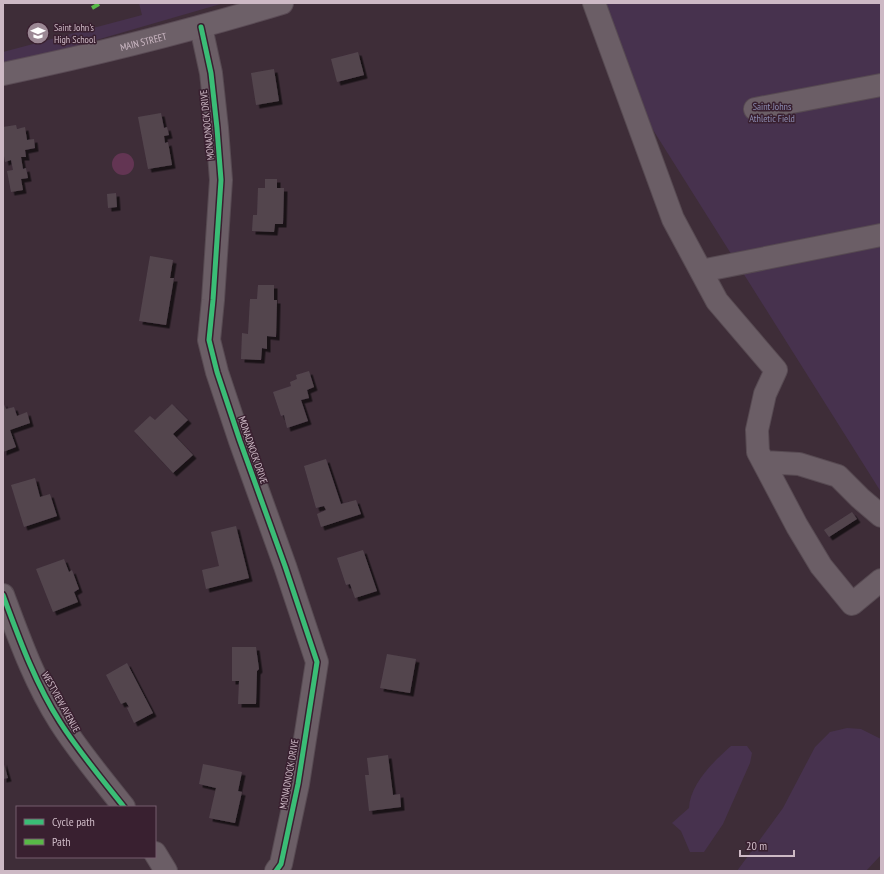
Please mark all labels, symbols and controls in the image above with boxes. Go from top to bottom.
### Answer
school or university icon: Saint John's High School [25,20,51,46]
place label: Saint John's High School [54,21,96,46]
street label: MAIN STREET [119,29,168,54]
street label: MONADNOCK DRIVE [197,89,217,161]
park label: Saint Johns Athletic Field [749,100,795,125]
street label: MONADNOCK DRIVE [235,414,271,486]
street label: WESTVIEW AVENUE [39,669,83,735]
street label: MONADNOCK DRIVE [276,738,302,810]
legend [16,806,156,858]
text: Cycle path [52,814,95,829]
scale bar [740,832,794,858]
text: Path [52,834,70,849]
text: 20 m [746,838,767,853]

